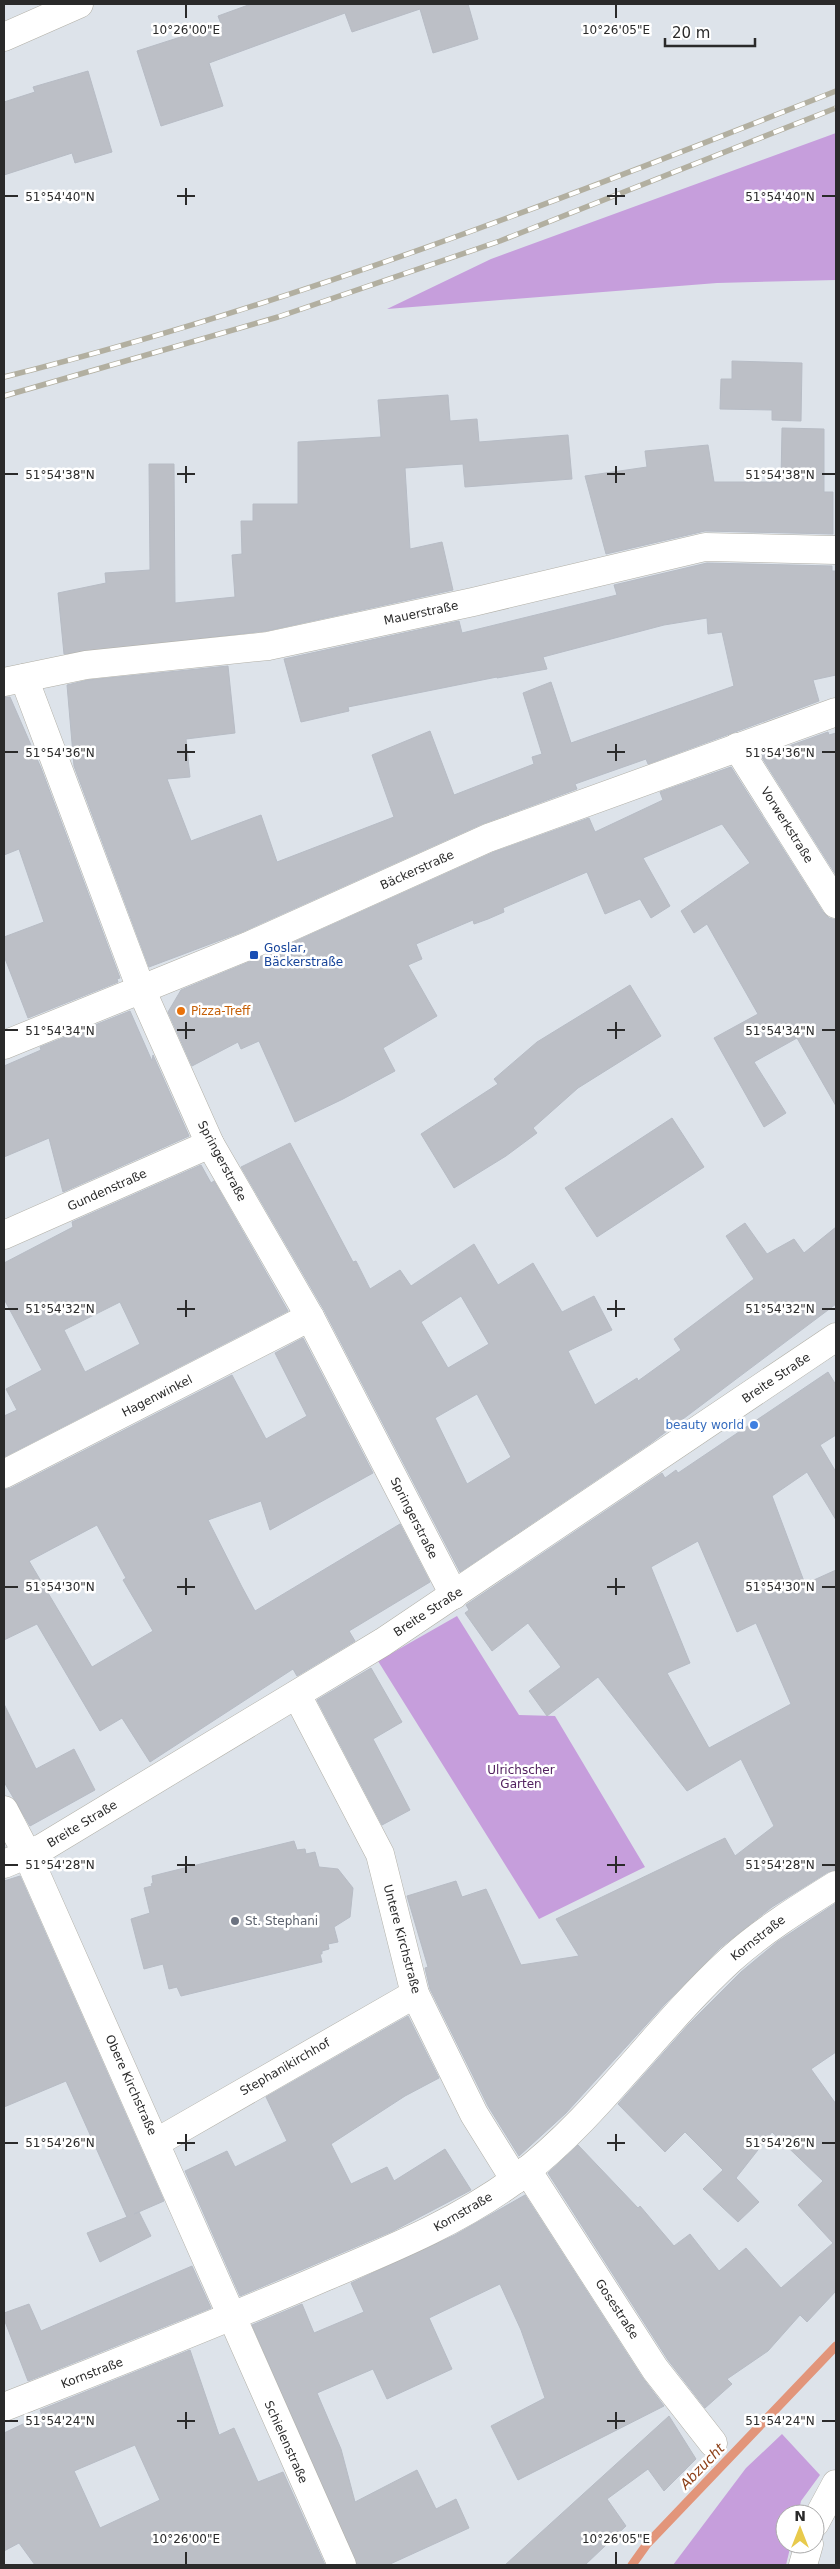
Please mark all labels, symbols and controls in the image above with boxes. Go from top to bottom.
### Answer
scale bar [665,15,755,47]
text: 10°26'00"E [152,23,220,37]
text: 10°26'05"E [582,23,650,37]
text: 20 m [672,24,710,42]
text: 51°54'40"N [25,190,95,204]
text: 51°54'40"N [745,190,815,204]
text: 51°54'38"N [25,468,95,482]
text: 51°54'38"N [745,468,815,482]
street label: Mauerstraße [382,598,460,628]
text: 51°54'36"N [25,746,95,760]
text: 51°54'36"N [745,746,815,760]
street label: Vorwerkstraße [758,784,816,866]
street label: Bäckerstraße [378,847,456,893]
place label: Goslar, Bäckerstraße [264,941,343,969]
marker: Goslar, Bäckerstraße [248,949,260,961]
place label: Pizza-Treff [191,1004,251,1018]
marker: Pizza-Treff [175,1005,187,1017]
text: 51°54'34"N [25,1024,95,1038]
text: 51°54'34"N [745,1024,815,1038]
street label: Springerstraße [195,1118,249,1204]
street label: Gundenstraße [65,1166,149,1214]
text: 51°54'32"N [25,1302,95,1316]
text: 51°54'32"N [745,1302,815,1316]
street label: Breite Straße [739,1350,813,1406]
street label: Hagenwinkel [120,1372,194,1420]
place label: beauty world [665,1418,744,1432]
marker: beauty world [748,1419,760,1431]
street label: Springerstraße [388,1475,440,1561]
text: 51°54'30"N [25,1580,95,1594]
text: 51°54'30"N [745,1580,815,1594]
street label: Breite Straße [391,1585,465,1639]
park label: Ulrichscher Garten [487,1763,555,1791]
street label: Breite Straße [45,1798,119,1850]
text: 51°54'28"N [25,1858,95,1872]
text: 51°54'28"N [745,1858,815,1872]
street label: Untere Kirchstraße [381,1883,423,1995]
street label: Kornstraße [728,1912,788,1964]
place label: St. Stephani [245,1914,318,1928]
marker: St. Stephani [229,1915,241,1927]
street label: Obere Kirchstraße [103,2033,159,2137]
street label: Stephanikirchhof [238,2035,333,2098]
text: 51°54'26"N [25,2136,95,2150]
text: 51°54'26"N [745,2136,815,2150]
street label: Kornstraße [431,2190,495,2234]
street label: Gosestraße [592,2276,642,2342]
street label: Kornstraße [59,2355,125,2391]
street label: Schielenstraße [261,2398,311,2486]
text: 51°54'24"N [25,2414,95,2428]
text: 51°54'24"N [745,2414,815,2428]
water label: Abzucht [676,2440,728,2493]
north arrow [775,2504,825,2554]
text: N [794,2508,806,2524]
text: 10°26'00"E [152,2532,220,2546]
text: 10°26'05"E [582,2532,650,2546]

